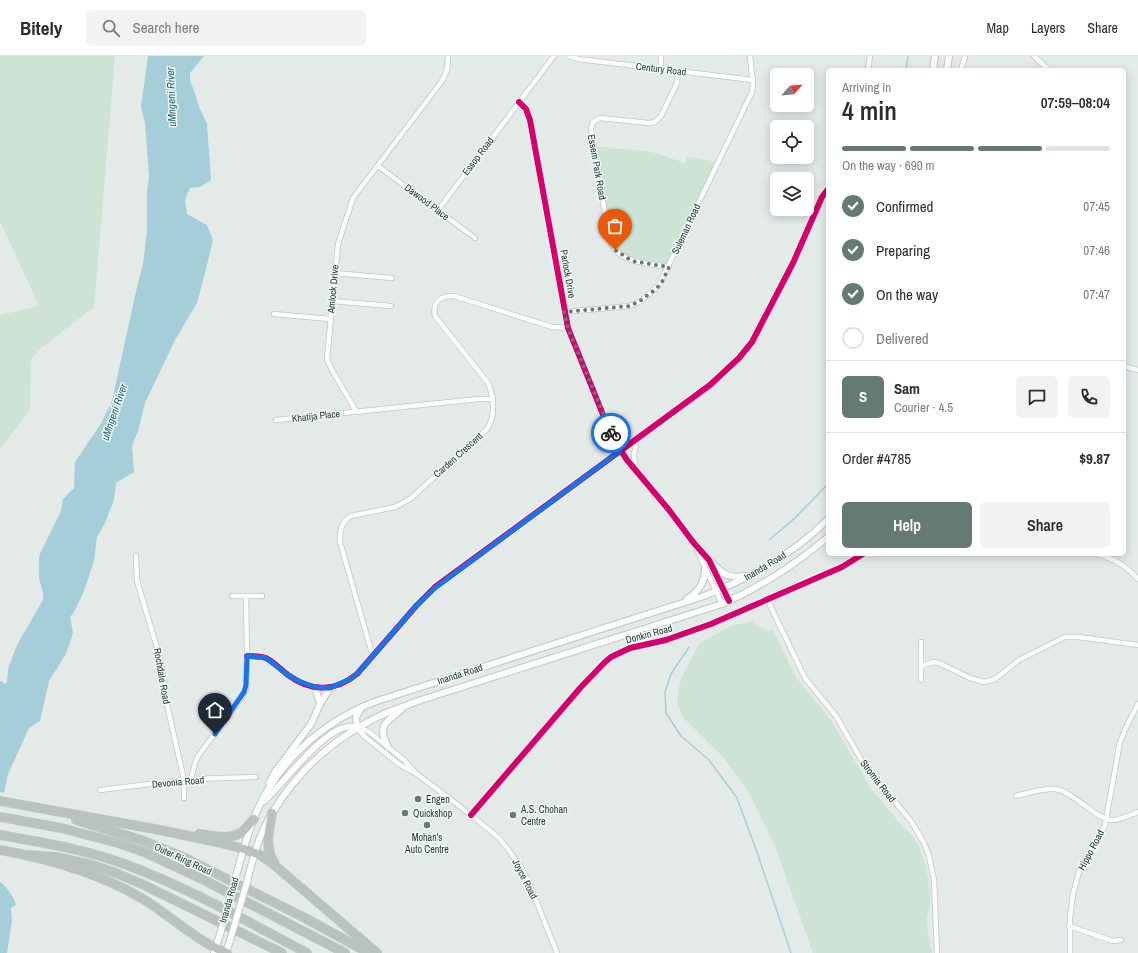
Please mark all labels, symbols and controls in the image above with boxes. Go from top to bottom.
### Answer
search box [86,10,366,46]
text: Bitely [20,15,62,41]
icon: search [100,17,122,39]
text: Search here [132,17,199,38]
text: Map [987,19,1009,37]
text: Layers [1031,19,1065,37]
text: Share [1087,19,1118,37]
street label: Century Road [635,59,687,79]
water label: uMngeni River [163,66,179,127]
north arrow [770,68,814,112]
map controls [770,68,814,216]
text: Arriving in [842,79,891,96]
text: 07:59–08:04 [1041,92,1110,113]
text: 4 min [842,93,897,128]
button: locate [770,120,814,164]
street label: Essem Park Road [585,133,609,201]
street label: Essop Road [459,134,497,178]
text: On the way · 690 m [842,157,934,174]
button: layers [770,172,814,216]
street label: Dawood Place [402,181,452,223]
icon: check [842,195,864,217]
text: Confirmed [876,196,933,217]
text: 07:45 [1083,198,1110,215]
street label: Suleman Road [669,202,703,256]
pin [598,209,632,250]
icon: bag [604,215,626,237]
icon: check [842,239,864,261]
text: Preparing [876,240,930,261]
text: 07:46 [1083,242,1110,259]
street label: Parlock Drive [557,249,579,300]
street label: Amlock Drive [324,264,342,315]
icon: check [842,283,864,305]
text: On the way [876,284,938,305]
text: 07:47 [1083,286,1110,303]
text: Delivered [876,328,929,349]
button: chat [1016,376,1058,418]
button: phone [1068,376,1110,418]
text: Sam [894,378,920,399]
water label: uMngeni River [98,381,131,442]
text: S [859,386,867,407]
text: Courier · 4.5 [894,399,953,416]
street label: Khatija Place [291,407,341,425]
courier [591,413,631,453]
icon: bike [600,422,622,444]
street label: Carden Crescent [431,429,486,481]
text: Order #4785 [842,448,911,469]
text: $9.87 [1079,448,1110,469]
button: Help [842,502,972,548]
button: Share [980,502,1110,548]
street label: Inanda Road [742,548,788,584]
street label: Donkin Road [624,622,674,646]
street label: Rochdale Road [151,647,173,705]
street label: Inanda Road [436,661,484,687]
pin [198,693,232,734]
icon: home [204,699,226,721]
street label: Stromia Road [857,757,899,805]
street label: Devonia Road [151,773,205,791]
place label: Engen [426,793,450,806]
marker: Engen [413,794,423,804]
place label: A.S. Chohan Centre [520,803,568,828]
place label: Quickshop [413,807,453,820]
marker: Quickshop [400,808,410,818]
marker: A.S. Chohan Centre [508,810,518,820]
marker: Mohan's Auto Centre [422,820,432,830]
street label: Hippo Road [1075,828,1107,872]
place label: Mohan's Auto Centre [404,831,449,856]
street label: Outer Ring Road [152,840,214,878]
street label: Joyce Road [509,857,541,901]
street label: Inanda Road [216,876,242,924]

